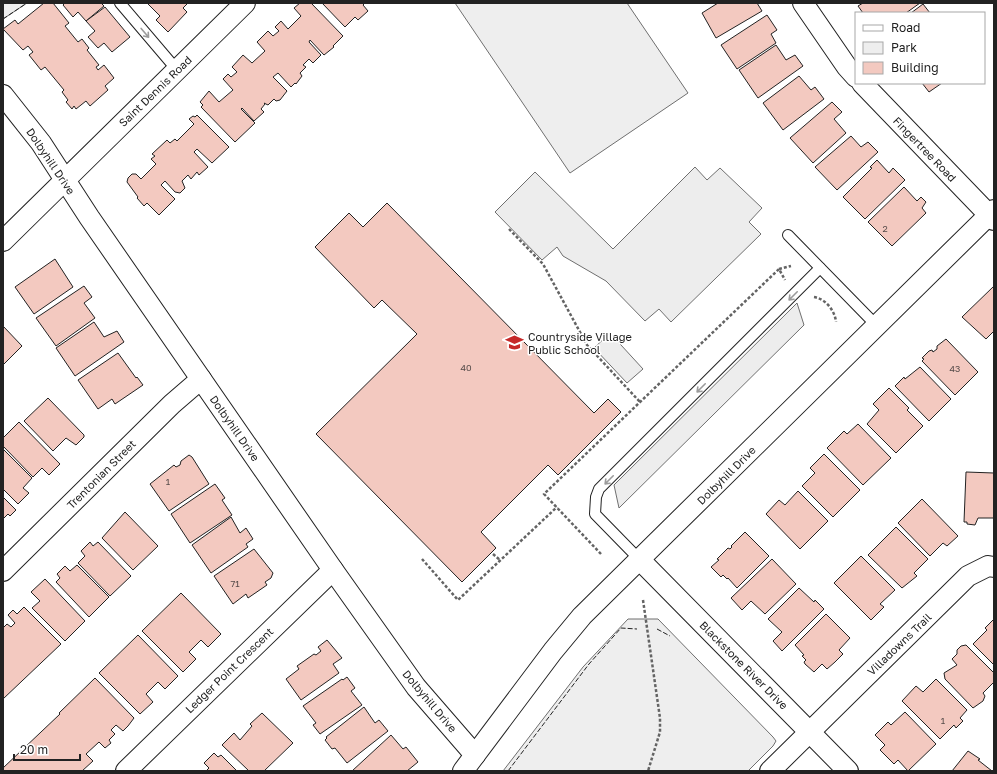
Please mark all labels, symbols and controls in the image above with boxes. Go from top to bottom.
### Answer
legend [855,12,985,84]
text: Road [891,20,920,35]
one-way arrow [141,27,150,38]
text: Park [891,40,917,55]
street label: Saint Dennis Road [116,53,194,129]
text: Building [891,60,939,75]
street label: Fingertree Road [891,114,959,184]
street label: Dolbyhill Drive [24,125,78,197]
house number: 2 [882,223,888,234]
one-way arrow [788,291,798,301]
place label: Countryside Village Public School [528,330,632,356]
school or university icon: Countryside Village Public School [505,332,525,352]
house number: 40 [460,362,472,373]
house number: 43 [950,363,960,374]
one-way arrow [696,383,706,393]
street label: Dolbyhill Drive [208,393,262,463]
street label: Trentonian Street [64,437,138,511]
street label: Dolbyhill Drive [694,443,758,507]
one-way arrow [604,475,614,485]
house number: 1 [166,476,171,487]
house number: 71 [230,578,240,589]
street label: Villadowns Trail [864,610,934,678]
street label: Blackstone River Drive [697,618,791,712]
street label: Ledger Point Crescent [182,625,276,715]
street label: Dolbyhill Drive [400,667,460,735]
house number: 1 [941,715,946,726]
scale bar [14,736,80,762]
text: 20 m [20,742,48,757]

